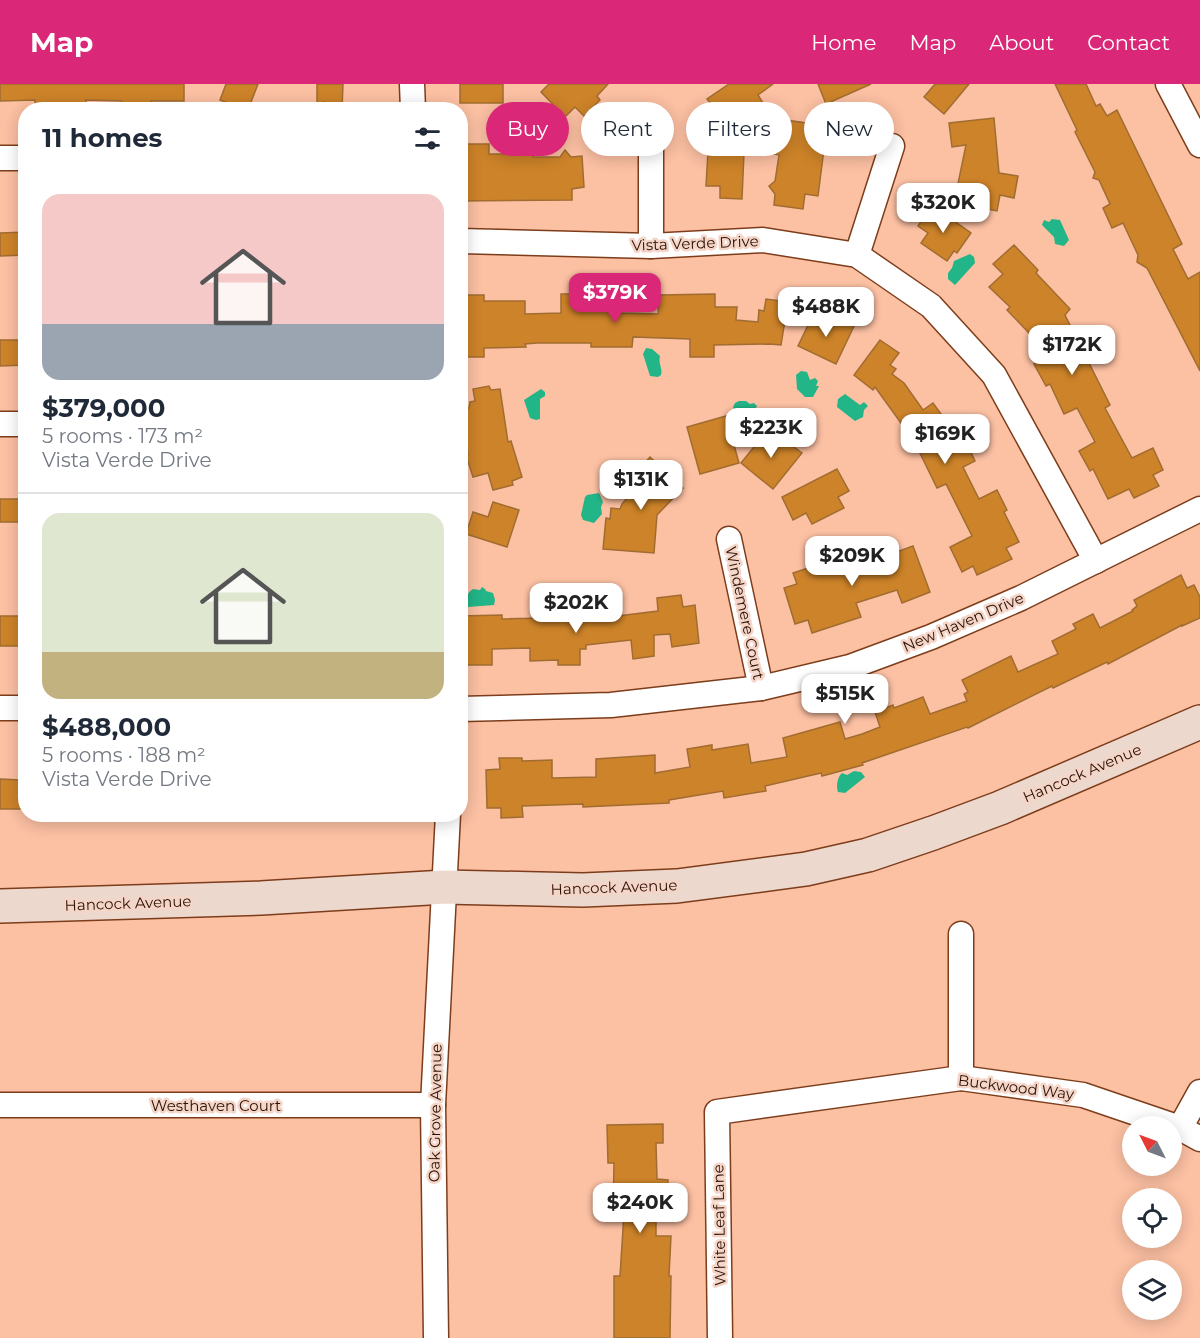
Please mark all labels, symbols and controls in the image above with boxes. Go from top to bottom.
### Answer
text: Map [30,25,93,59]
text: Home [811,30,876,55]
text: Map [909,30,956,55]
text: About [989,30,1054,55]
text: Contact [1087,30,1170,55]
chip: Buy [486,102,569,156]
chip: Rent [581,102,674,156]
chip: Filters [686,102,792,156]
chip: New [804,102,894,156]
text: 11 homes [42,122,162,154]
icon: filters [411,122,444,155]
pin: $320K [901,183,985,234]
text: $320K [911,190,975,214]
street label: Vista Verde Drive [631,231,759,255]
icon: home [189,233,297,341]
pin: $379K [573,273,657,324]
text: $379K [583,280,647,304]
pin: $488K [784,287,868,338]
text: $488K [792,294,860,318]
pin: $172K [1030,325,1114,376]
text: $172K [1042,332,1102,356]
text: $379,000 [42,392,165,424]
pin: $223K [729,408,813,459]
pin: $169K [903,414,987,465]
text: $223K [740,415,803,439]
text: $169K [915,421,975,445]
text: 5 rooms · 173 m² [42,424,203,448]
text: Vista Verde Drive [42,448,211,472]
pin: $131K [599,460,683,511]
text: $131K [614,467,668,491]
pin: $209K [810,536,894,587]
text: $209K [819,543,885,567]
street label: Windemere Court [722,545,768,681]
icon: home [189,552,297,660]
pin: $202K [534,583,618,634]
street label: New Haven Drive [900,588,1026,656]
text: $202K [544,590,608,614]
pin: $515K [803,674,887,725]
text: $515K [815,681,875,705]
text: $488,000 [42,711,171,743]
street label: Hancock Avenue [1020,739,1144,807]
text: 5 rooms · 188 m² [42,743,206,767]
text: Vista Verde Drive [42,767,211,791]
street label: Hancock Avenue [550,875,678,899]
street label: Hancock Avenue [64,891,192,915]
street label: Oak Grove Avenue [424,1044,446,1182]
street label: Buckwood Way [957,1070,1076,1104]
street label: Westhaven Court [151,1096,281,1115]
north arrow [1122,1116,1182,1176]
map controls [1122,1116,1182,1320]
street label: White Leaf Lane [708,1164,730,1286]
pin: $240K [598,1183,682,1234]
button: locate [1122,1188,1182,1248]
text: $240K [607,1190,673,1214]
button: layers [1122,1260,1182,1320]

